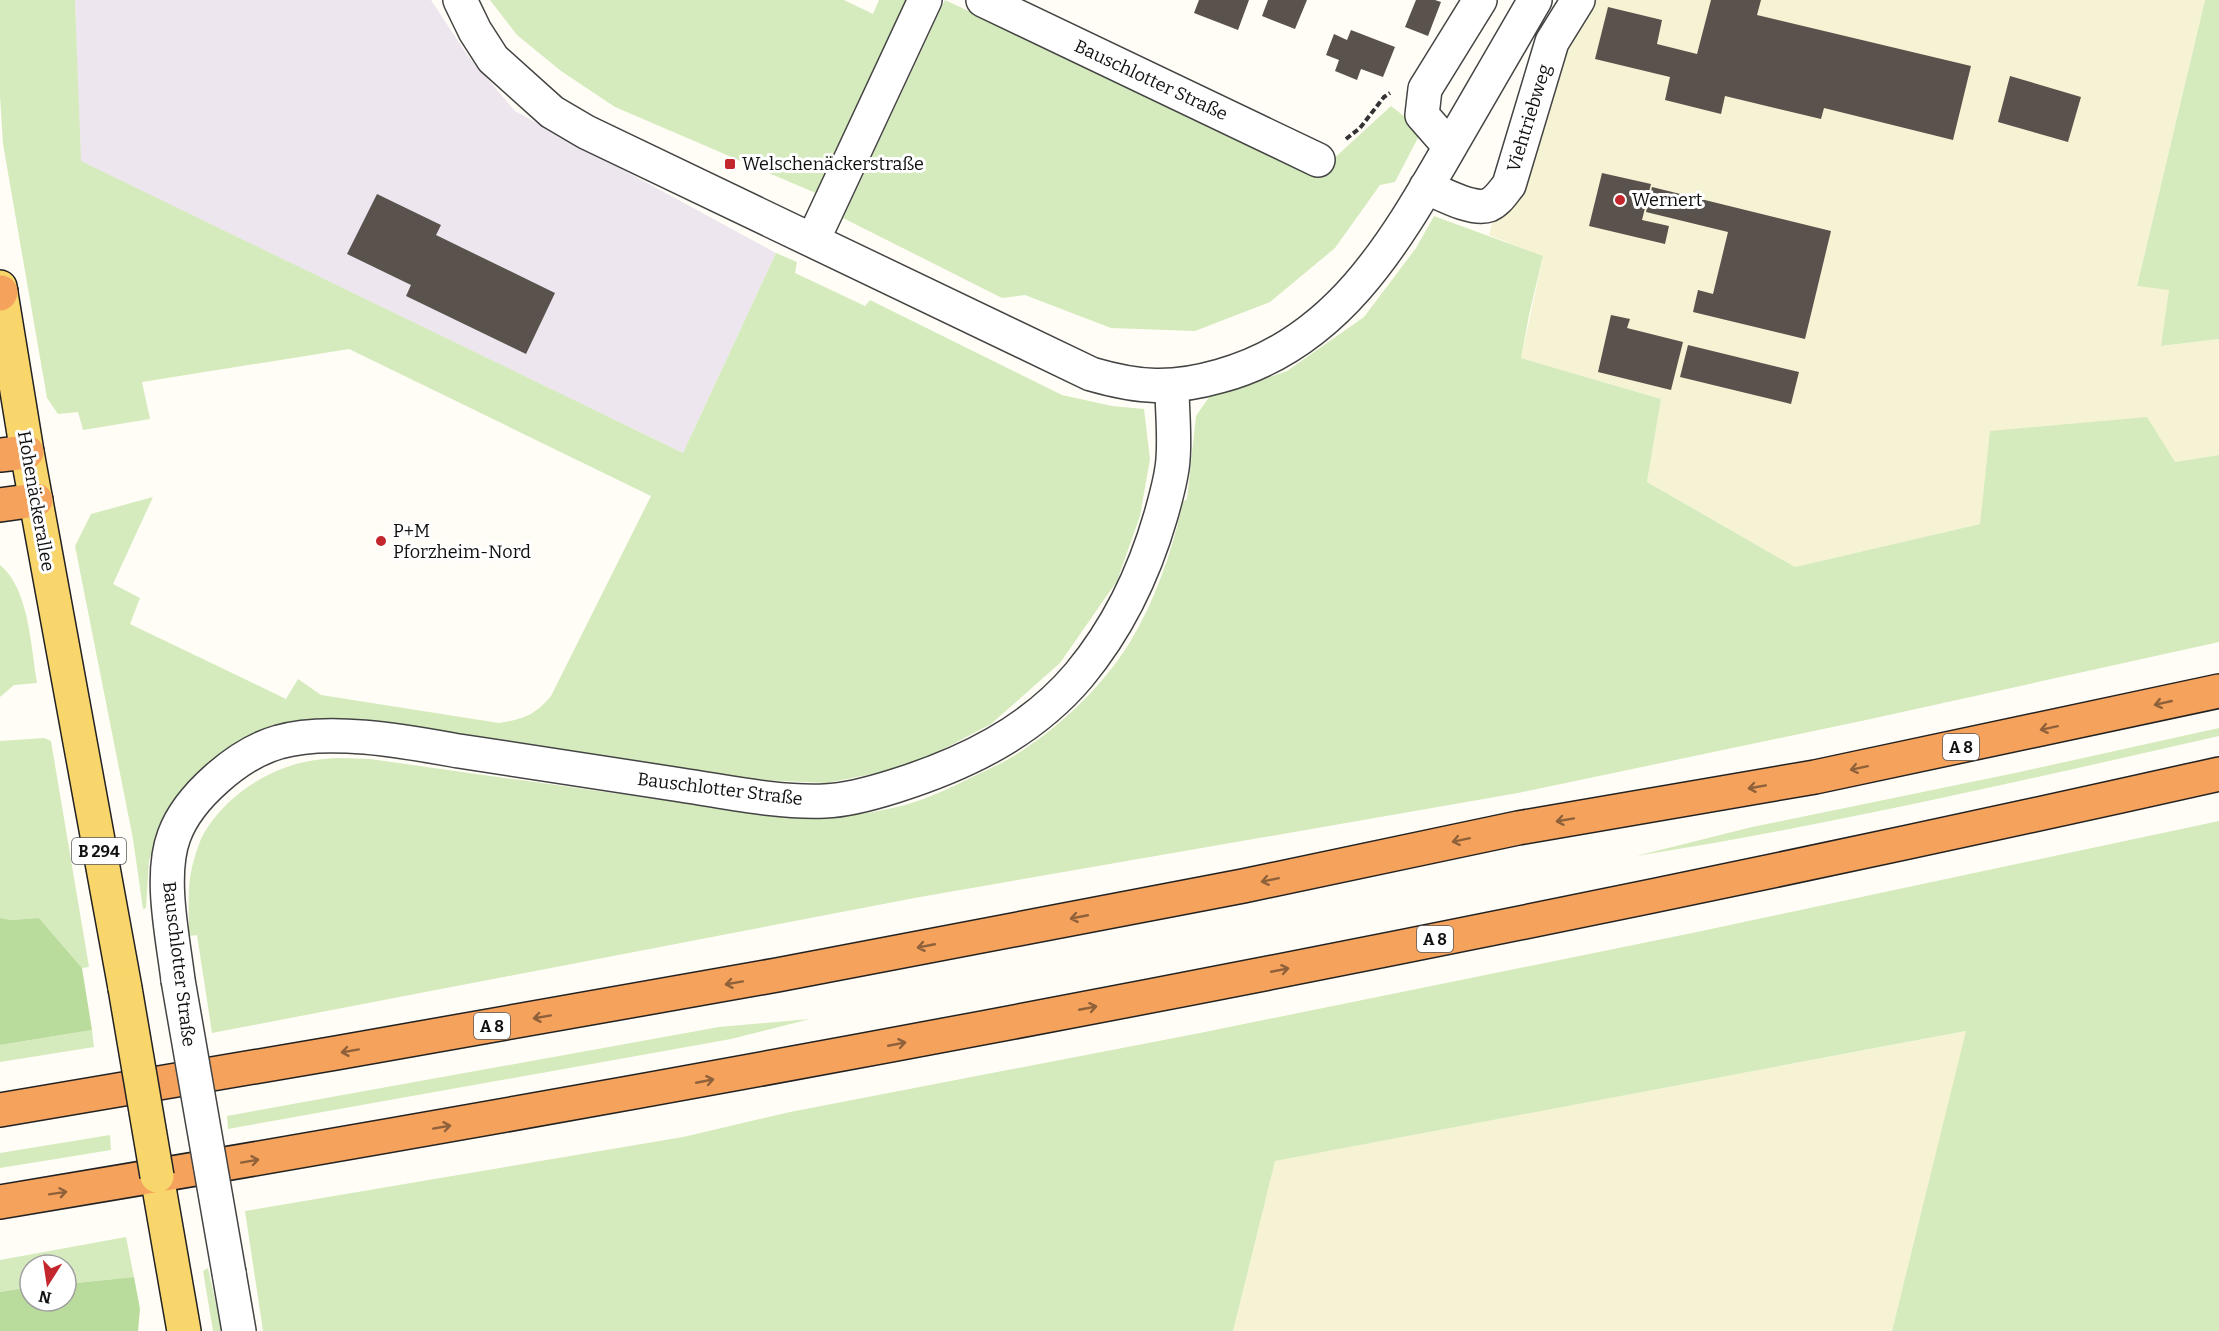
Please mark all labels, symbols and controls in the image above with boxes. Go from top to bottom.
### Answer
street label: Bauschlotter Straße [1071,35,1231,125]
street label: Viehtriebweg [1502,61,1556,175]
place label: Welschenäckerstraße [742,153,924,175]
marker: Welschenäckerstraße [723,157,737,171]
place label: Wernert [1632,189,1703,211]
marker: Wernert [1613,193,1627,207]
street label: Hohenäckerallee [13,429,59,573]
place label: P+M Pforzheim-Nord [393,520,531,563]
marker: P+M Pforzheim-Nord [374,534,388,548]
one-way arrow [2154,698,2173,709]
one-way arrow [2040,723,2060,734]
road number: A 8 [1943,734,1979,760]
one-way arrow [1849,763,1869,774]
street label: Bauschlotter Straße [636,768,804,810]
one-way arrow [1748,782,1768,793]
one-way arrow [1556,815,1575,826]
one-way arrow [1452,835,1471,847]
road number: B 294 [72,838,126,864]
one-way arrow [1261,875,1280,887]
street label: Bauschlotter Straße [158,880,200,1048]
one-way arrow [1070,912,1089,923]
road number: A 8 [1417,926,1453,952]
one-way arrow [916,941,936,952]
one-way arrow [1269,964,1289,975]
one-way arrow [725,977,744,988]
one-way arrow [1078,1002,1098,1013]
one-way arrow [533,1012,553,1023]
road number: A 8 [474,1013,510,1039]
one-way arrow [886,1038,906,1049]
one-way arrow [341,1046,360,1057]
one-way arrow [695,1075,715,1086]
one-way arrow [432,1121,452,1132]
one-way arrow [240,1155,259,1166]
one-way arrow [47,1187,67,1198]
north arrow [18,1253,78,1313]
text: N [37,1287,53,1308]

